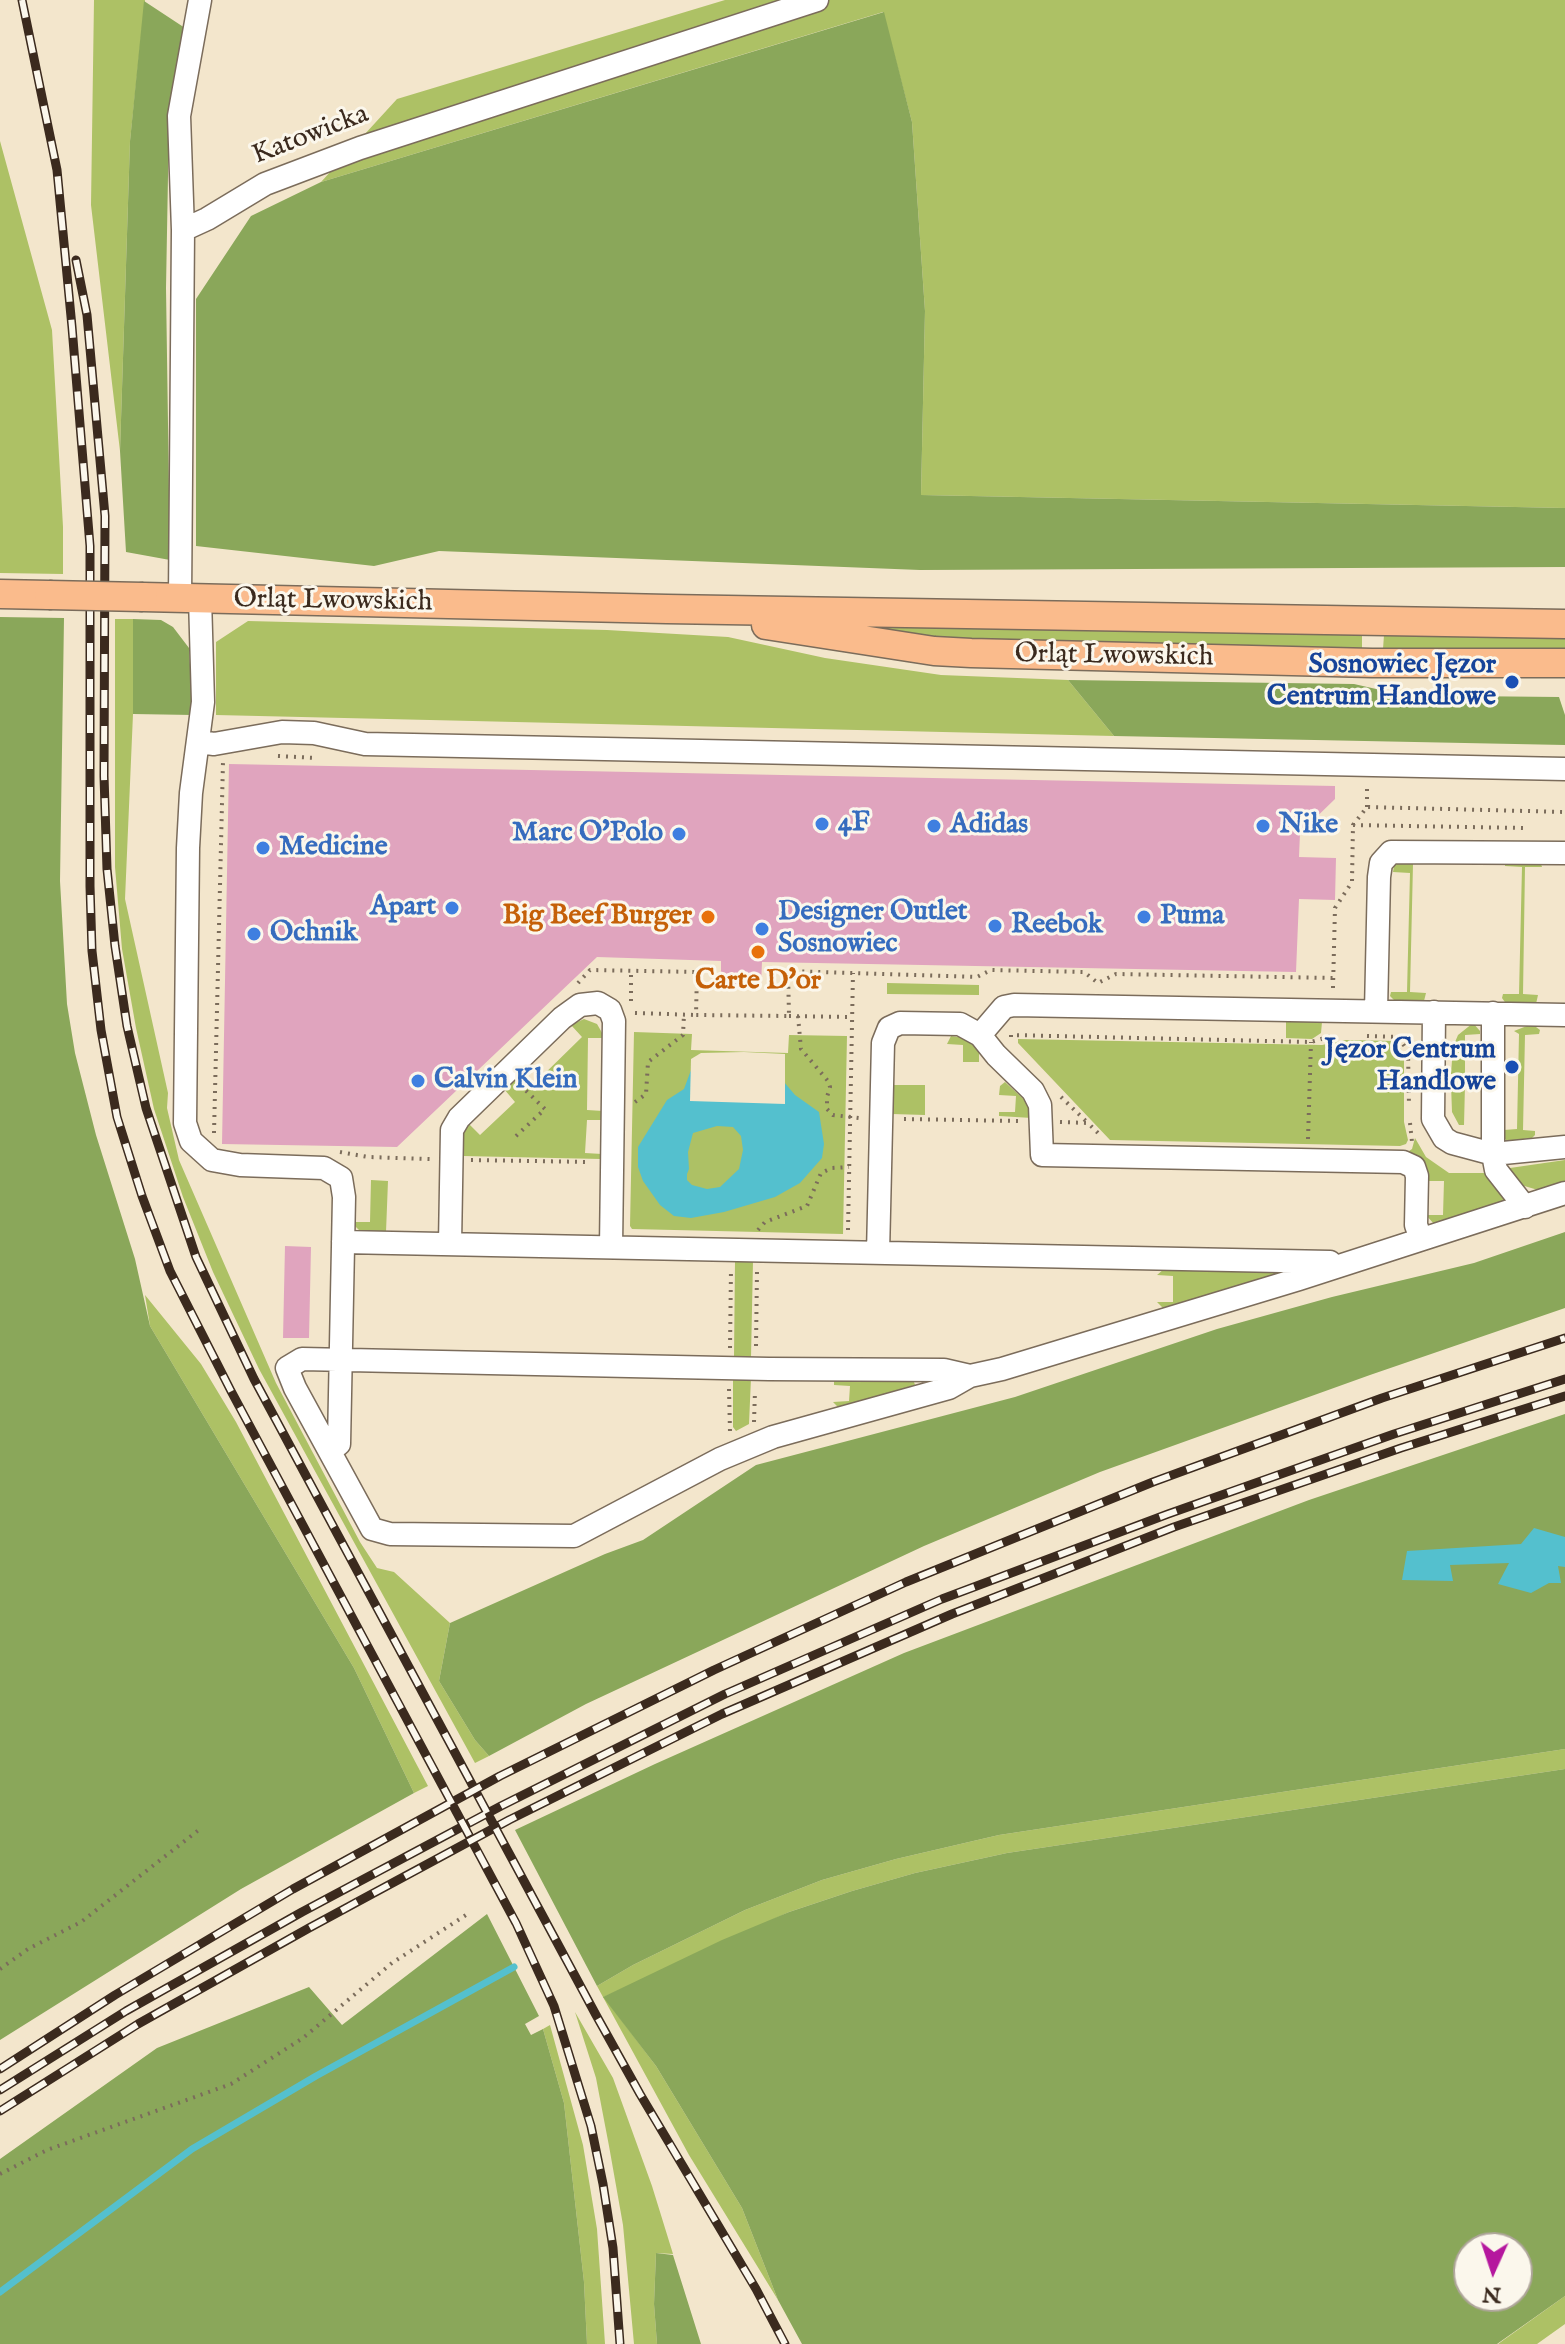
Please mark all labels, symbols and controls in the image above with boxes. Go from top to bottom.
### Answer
street label: Katowicka [248,99,374,173]
street label: Orląt Lwowskich [233,583,433,621]
street label: Orląt Lwowskich [1014,638,1214,676]
place label: Sosnowiec Jęzor Centrum Handlowe [1267,649,1496,715]
marker: Sosnowiec Jęzor Centrum Handlowe [1503,673,1521,691]
place label: 4F [838,807,870,841]
place label: Adidas [950,809,1028,843]
place label: Nike [1279,809,1338,843]
marker: 4F [813,815,831,833]
place label: Marc O'Polo [512,817,663,851]
marker: Adidas [925,817,943,835]
marker: Nike [1254,817,1272,835]
marker: Marc O'Polo [670,825,688,843]
place label: Medicine [279,831,388,865]
marker: Medicine [254,839,272,857]
place label: Apart [370,891,436,925]
place label: Designer Outlet Sosnowiec [778,896,967,962]
marker: Apart [443,899,461,917]
place label: Big Beef Burger [503,900,692,934]
place label: Puma [1160,900,1224,934]
marker: Big Beef Burger [699,908,717,926]
marker: Puma [1135,908,1153,926]
place label: Reebok [1011,909,1103,943]
place label: Ochnik [270,917,358,951]
marker: Reebok [986,917,1004,935]
marker: Designer Outlet Sosnowiec [753,920,771,938]
marker: Ochnik [245,925,263,943]
marker: Carte D'or [749,943,767,961]
place label: Carte D'or [695,965,821,999]
place label: Jęzor Centrum Handlowe [1324,1034,1496,1100]
marker: Jęzor Centrum Handlowe [1503,1058,1521,1076]
place label: Calvin Klein [434,1064,577,1098]
marker: Calvin Klein [409,1072,427,1090]
north arrow [1453,2232,1533,2312]
text: N [1482,2279,1502,2308]

